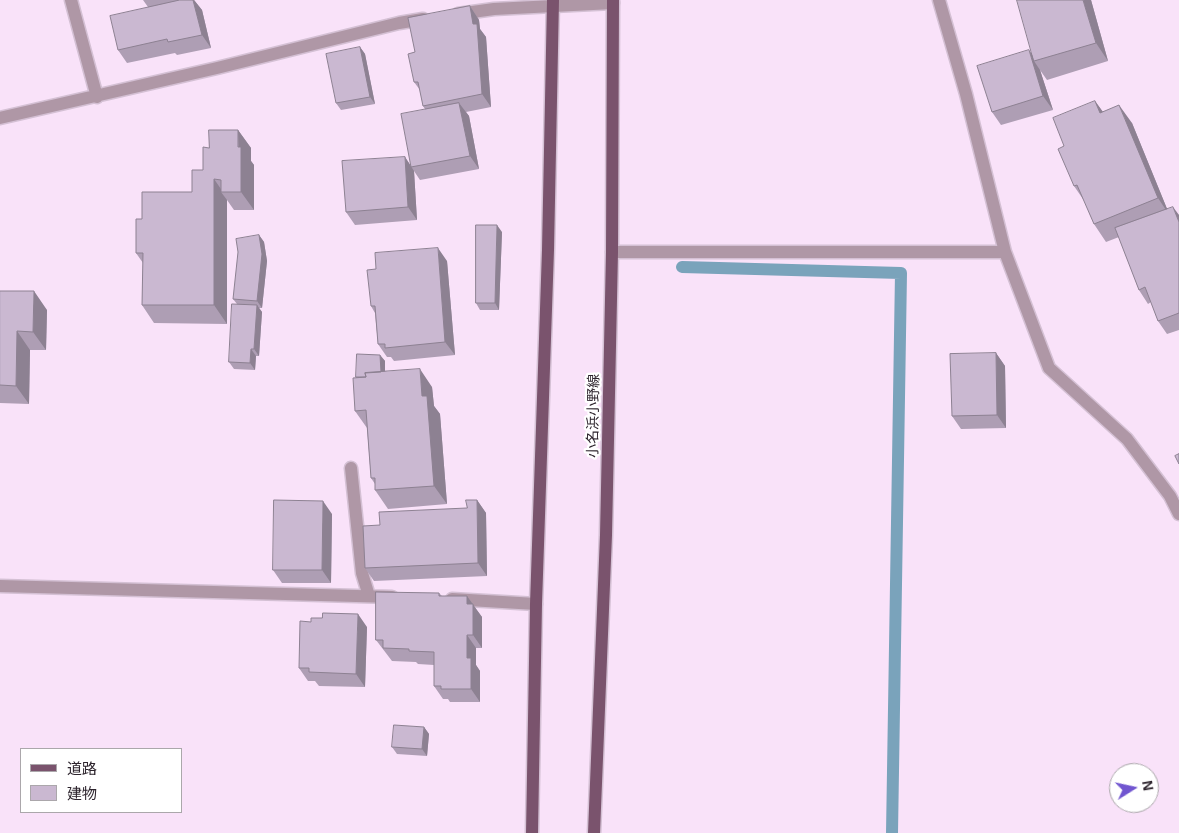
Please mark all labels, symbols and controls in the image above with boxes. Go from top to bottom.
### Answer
street label: 小名浜小野線 [585,374,603,458]
legend [20,748,182,813]
text: 道路 [67,760,97,777]
north arrow [1109,763,1159,813]
text: N [1139,779,1157,792]
text: 建物 [67,785,97,802]

